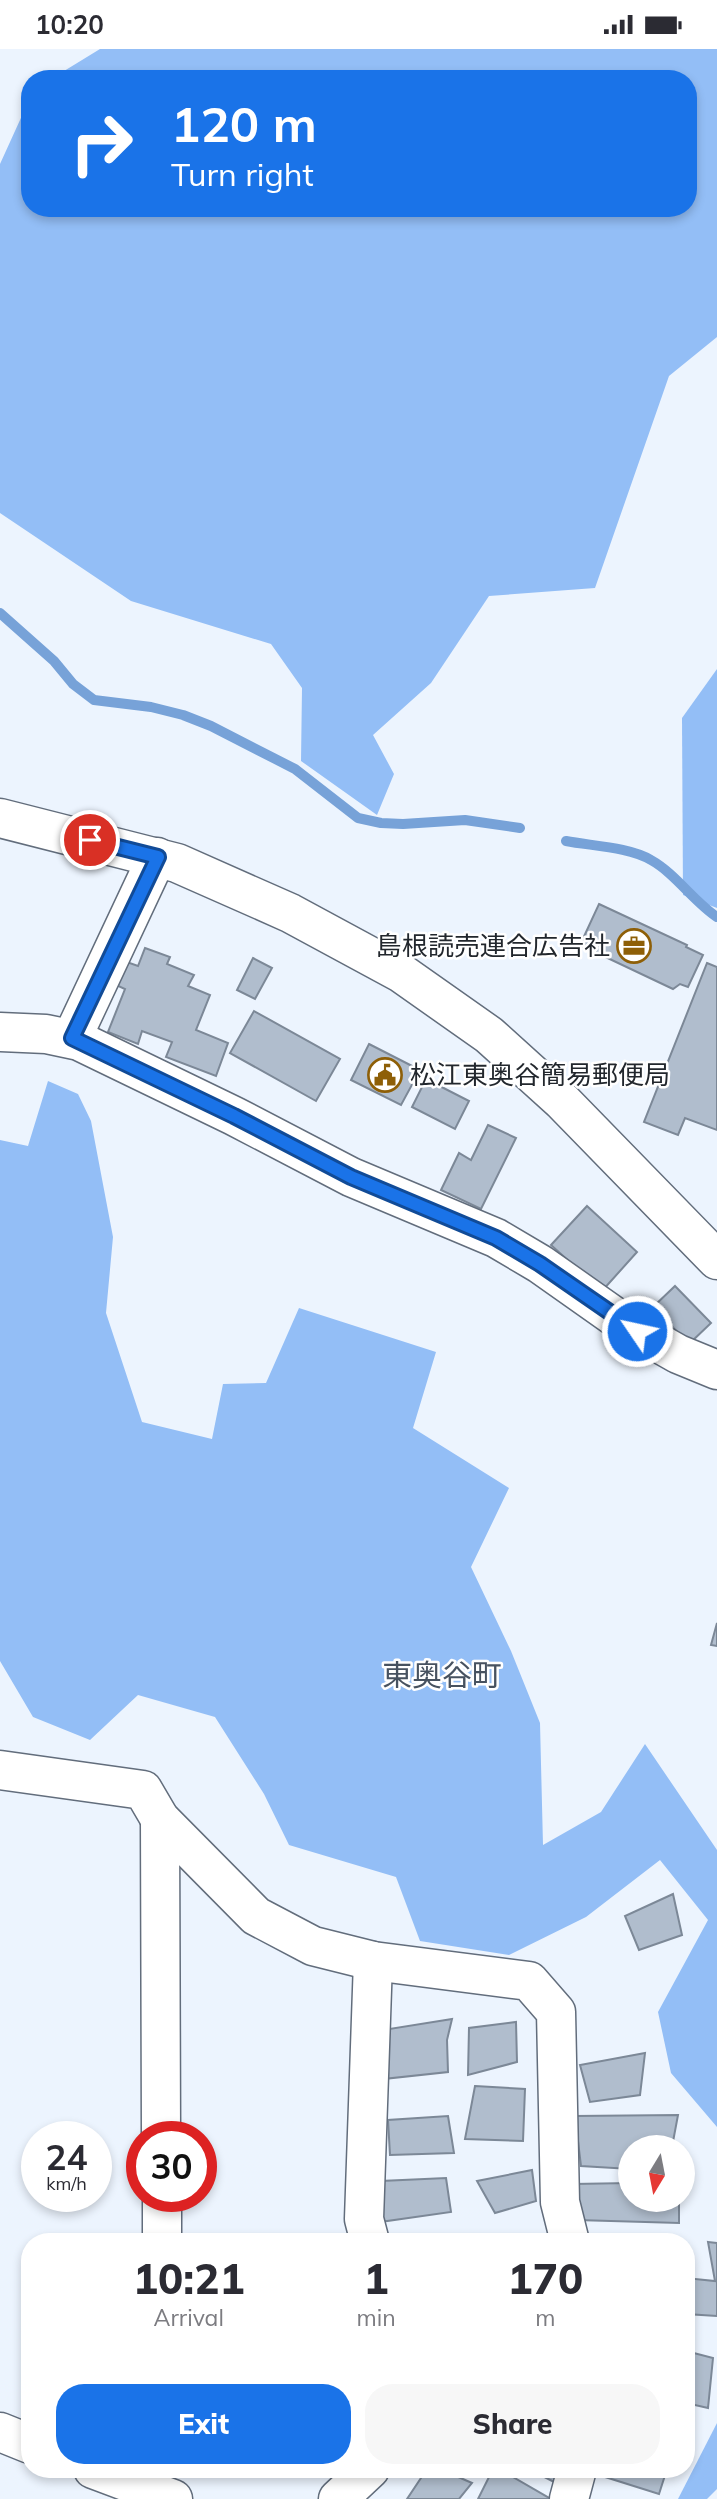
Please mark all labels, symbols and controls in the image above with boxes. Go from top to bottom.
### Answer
text: 10:20 [35,8,104,41]
text: 120 m [171,93,317,154]
icon: right [56,98,147,189]
text: Turn right [171,154,314,194]
pin [60,810,120,870]
icon: arrive [71,821,109,859]
office icon: 島根読売連合広告社 [615,927,653,965]
place label: 島根読売連合広告社 [376,929,610,962]
public building icon: 松江東奥谷簡易郵便局 [366,1056,404,1094]
place label: 松江東奥谷簡易郵便局 [410,1058,670,1091]
position arrow [600,1294,674,1368]
district label: 東奥谷町 [382,1656,502,1694]
speed limit sign: 30 [126,2121,217,2212]
text: 24 [45,2135,88,2179]
north arrow [618,2135,695,2212]
map controls [618,2135,695,2212]
text: km/h [46,2172,87,2195]
text: 10:21 [133,2252,245,2305]
text: 1 [363,2252,389,2305]
text: 170 [508,2252,583,2305]
text: Arrival [154,2303,224,2332]
text: min [356,2303,396,2332]
text: m [535,2303,555,2332]
button: Exit [56,2384,351,2464]
button: Share [365,2384,660,2464]

